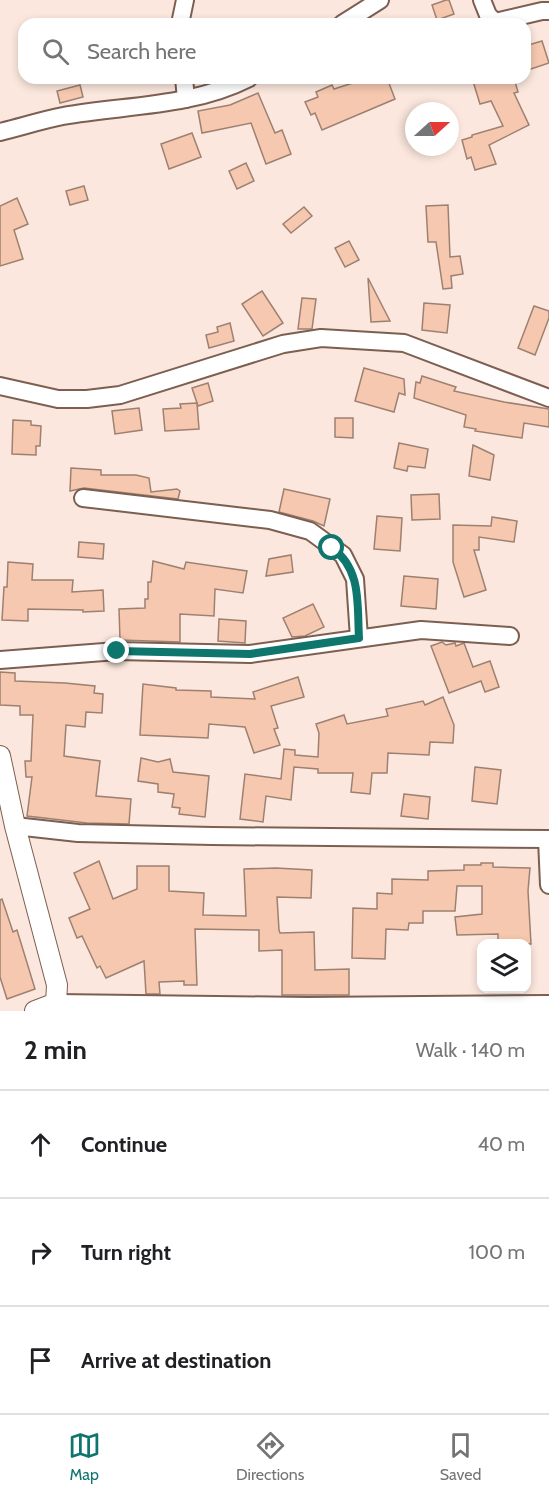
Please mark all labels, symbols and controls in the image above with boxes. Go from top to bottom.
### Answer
search box [18,18,531,84]
icon: search [39,35,72,68]
text: Search here [87,38,196,65]
north arrow [405,102,459,156]
route start [318,534,344,560]
route end [103,637,129,663]
map controls [477,939,531,993]
button: layers [477,939,531,993]
text: 2 min [24,1034,87,1066]
text: Walk · 140 m [416,1038,525,1062]
icon: ahead [24,1128,57,1161]
text: Continue [81,1131,167,1158]
text: 40 m [477,1132,525,1156]
icon: right [24,1236,57,1269]
text: Turn right [81,1239,171,1266]
text: 100 m [469,1240,525,1264]
icon: arrive [24,1344,57,1377]
text: Arrive at destination [81,1347,271,1374]
tab: Map [68,1429,101,1484]
tab: Directions [236,1429,304,1484]
tab: Saved [440,1429,481,1484]

